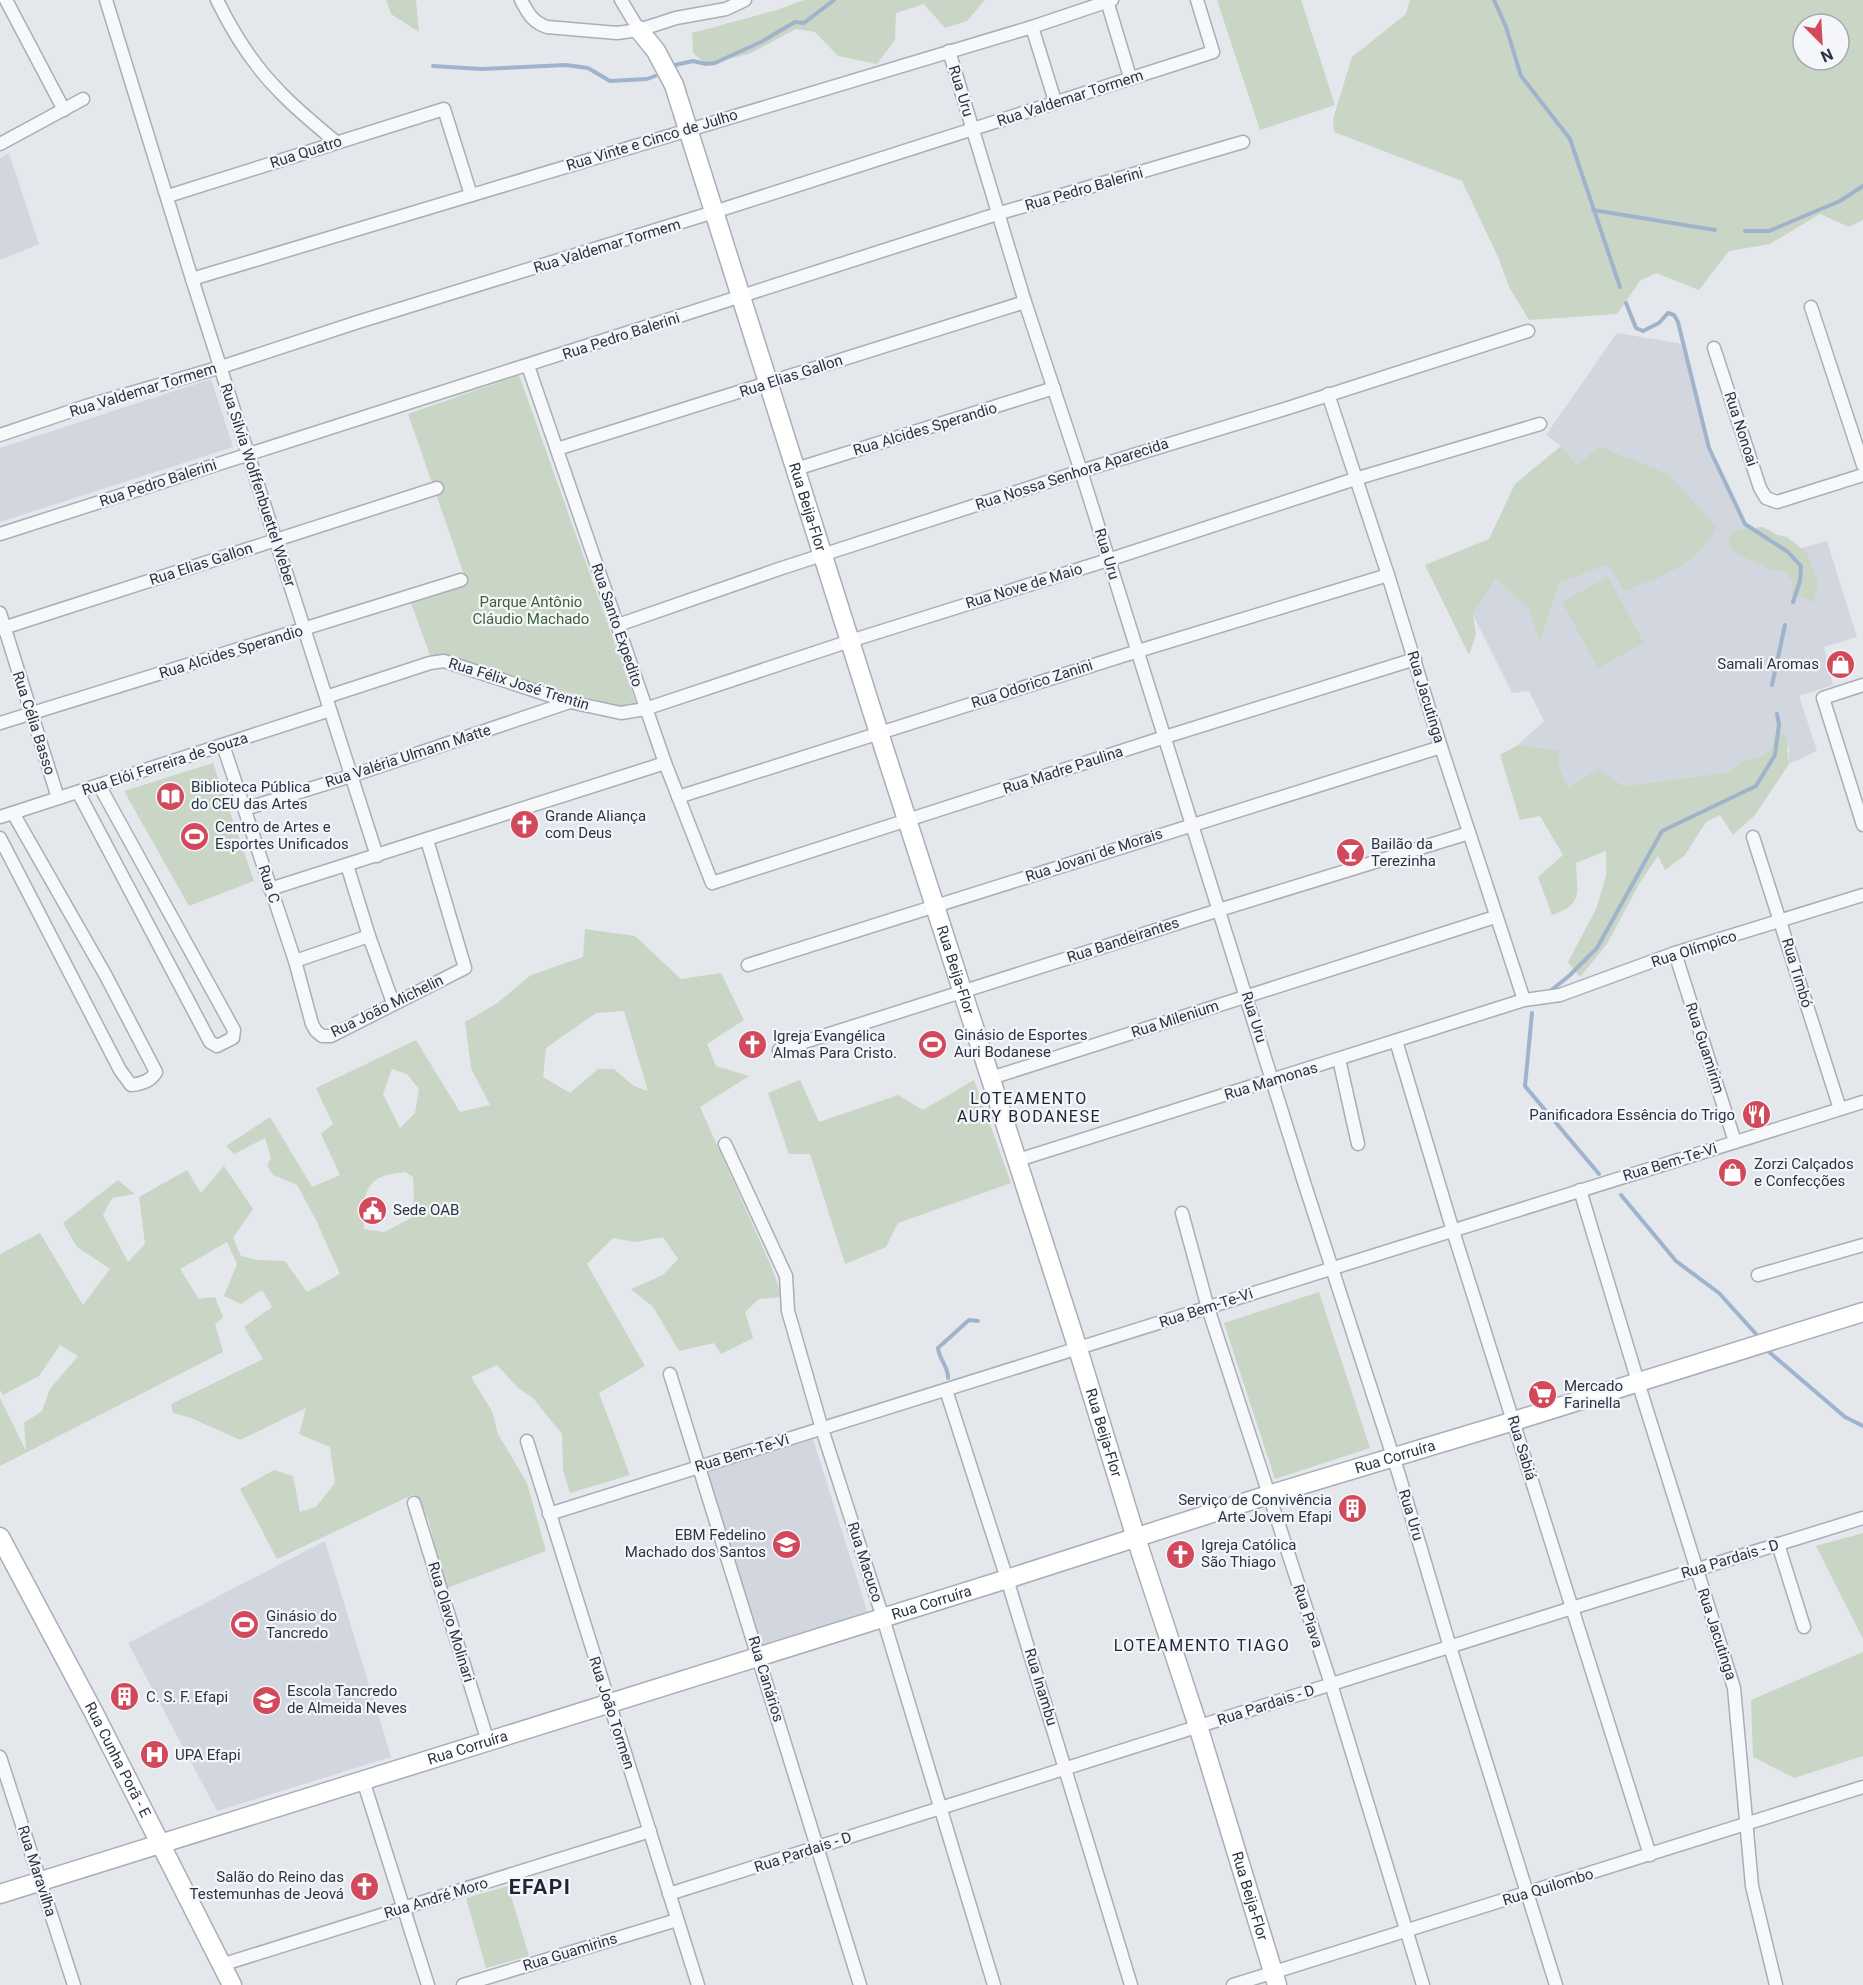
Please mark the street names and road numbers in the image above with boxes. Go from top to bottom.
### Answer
street label: Rua Uru [945,63,977,119]
street label: Rua Valdemar Tormem [995,66,1145,130]
street label: Rua Vinte e Cinco de Julho [564,105,740,175]
street label: Rua Quatro [268,132,344,172]
street label: Rua Pedro Balerini [1023,164,1145,214]
street label: Rua Valdemar Tormem [531,215,683,277]
street label: Rua Pedro Balerini [560,309,682,363]
street label: Rua Elias Gallon [737,351,845,401]
street label: Rua Valdemar Tormem [67,359,219,421]
street label: Rua Silvia Wolffenbuettel Weber [217,381,299,589]
street label: Rua Nonoai [1720,389,1762,469]
street label: Rua Alcides Sperandio [851,399,999,459]
street label: Rua Nossa Senhora Aparecida [973,434,1171,514]
street label: Rua Pedro Balerini [97,456,219,510]
street label: Rua Beija-Flor [785,460,830,553]
street label: Rua Uru [1091,526,1123,582]
street label: Rua Elias Gallon [147,539,255,589]
street label: Rua Nove de Maio [964,560,1084,612]
street label: Rua Santo Expedito [587,561,647,689]
street label: Rua Alcides Sperandio [157,622,305,682]
street label: Rua Jacutinga [1403,649,1449,745]
street label: Rua Félix José Trentin [446,654,592,714]
street label: Rua Odorico Zanini [969,656,1095,712]
street label: Rua Célia Basso [9,669,59,777]
street label: Rua Valéria Ulmann Matte [323,721,493,791]
street label: Rua Elói Ferreira de Souza [80,729,250,799]
street label: Rua Madre Paulina [1001,742,1125,798]
street label: Rua Jovani de Morais [1023,824,1165,886]
street label: Rua C [254,863,284,906]
street label: Rua Bandeirantes [1065,913,1181,967]
street label: Rua Beija-Flor [933,923,978,1016]
street label: Rua Olímpico [1649,927,1739,971]
street label: Rua Timbó [1778,936,1816,1010]
street label: Rua João Michelin [328,971,446,1041]
street label: Rua Uru [1237,989,1271,1045]
street label: Rua Milenium [1129,996,1221,1042]
street label: Rua Guamirim [1682,1000,1728,1096]
street label: Rua Mamonas [1222,1058,1320,1104]
street label: Rua Bem-Te-Vi [1621,1139,1719,1185]
street label: Rua Bem-Te-Vi [1157,1284,1255,1332]
street label: Rua Beija-Flor [1082,1386,1126,1479]
street label: Rua Sabiá [1504,1413,1540,1483]
street label: Rua Bem-Te-Vi [693,1430,791,1476]
street label: Rua Corruíra [1353,1436,1437,1477]
street label: Rua Uru [1395,1487,1427,1543]
street label: Rua Macuco [844,1520,886,1604]
street label: Rua Pardais - D [1679,1536,1781,1582]
street label: Rua Olavo Molinari [424,1560,478,1684]
street label: Rua Corruíra [889,1582,974,1624]
street label: Rua Piava [1289,1582,1327,1650]
street label: Rua Jacutinga [1694,1586,1740,1682]
street label: Rua Canários [744,1634,788,1724]
street label: Rua Inambu [1021,1646,1061,1728]
street label: Rua João Tormen [585,1654,639,1772]
street label: Rua Pardais - D [1215,1681,1317,1729]
street label: Rua Cunha Porã - E [81,1699,155,1821]
street label: Rua Corruíra [425,1727,510,1769]
street label: Rua Maravilha [14,1823,60,1919]
street label: Rua Pardais - D [752,1828,854,1876]
street label: Rua Beija-Flor [1228,1850,1272,1943]
street label: Rua Quilombo [1500,1865,1596,1909]
street label: Rua André Moro [382,1874,490,1922]
street label: Rua Guamirins [521,1929,619,1975]

